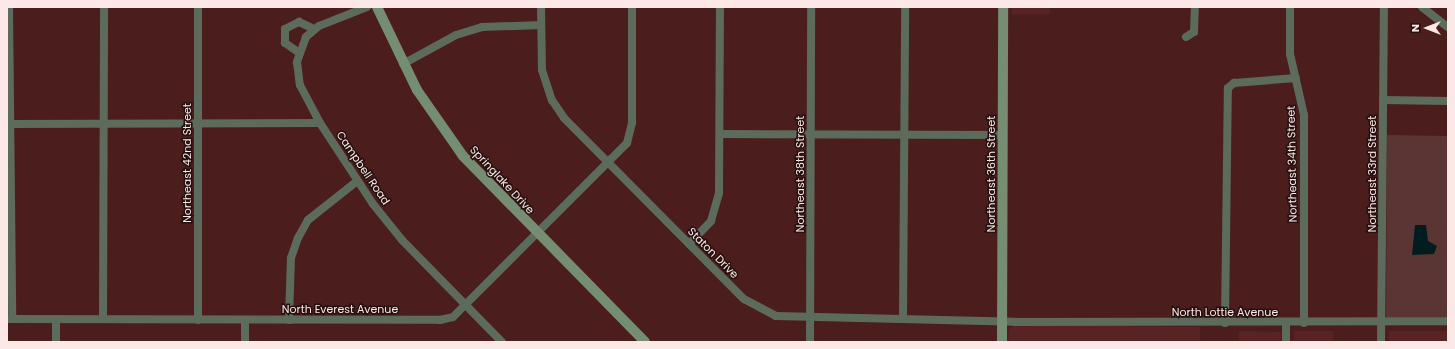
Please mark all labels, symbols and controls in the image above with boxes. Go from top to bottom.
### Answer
north arrow [1407,8,1447,48]
text: N [1407,24,1423,32]
street label: Northeast 42nd Street [180,103,194,223]
street label: Northeast 34th Street [1284,106,1300,222]
street label: Northeast 38th Street [793,116,807,232]
street label: Northeast 36th Street [984,116,998,232]
street label: Northeast 33rd Street [1365,116,1379,232]
street label: Campbell Road [334,129,392,207]
street label: Springlake Drive [467,143,537,217]
street label: Staton Drive [685,225,741,281]
street label: North Everest Avenue [282,302,398,316]
street label: North Lottie Avenue [1172,305,1278,319]

